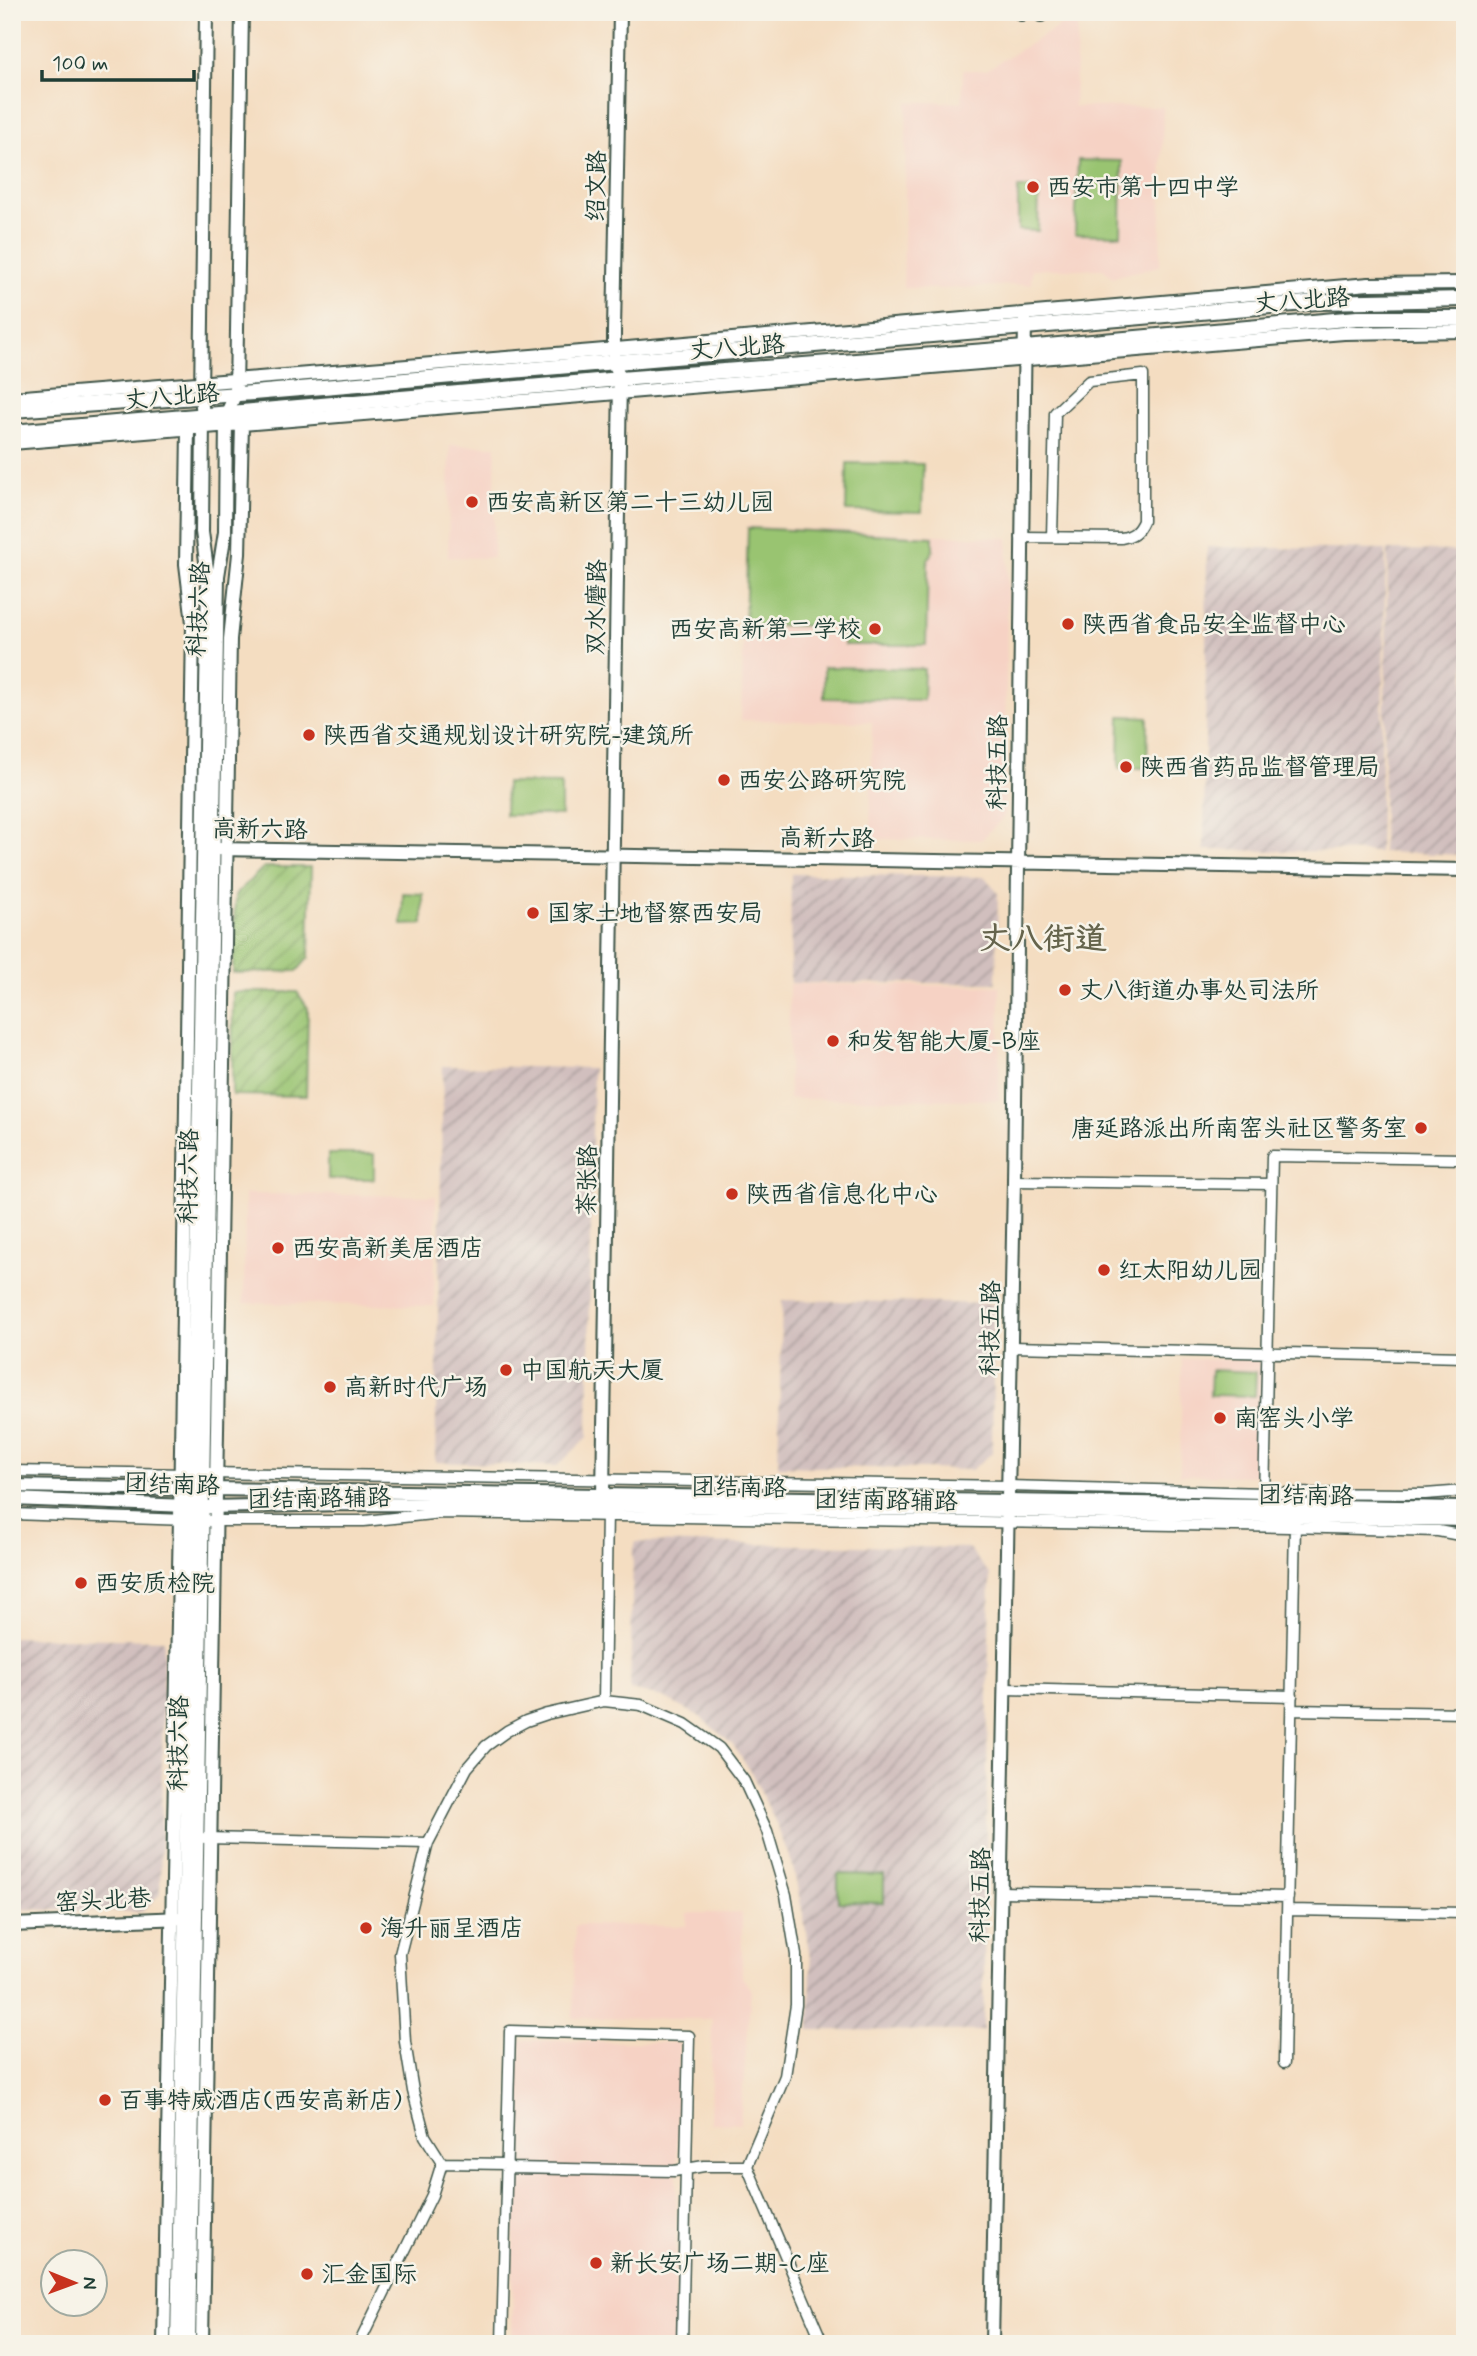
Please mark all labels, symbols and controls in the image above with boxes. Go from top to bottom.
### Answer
scale bar [42,38,194,82]
text: 100 m [52,50,108,78]
street label: 绍文路 [581,150,614,222]
place label: 西安市第十四中学 [1047,173,1239,204]
marker: 西安市第十四中学 [1025,179,1041,195]
street label: 丈八北路 [1253,283,1351,320]
street label: 丈八北路 [688,330,786,367]
street label: 丈八北路 [123,378,221,417]
place label: 西安高新区第二十三幼儿园 [486,488,774,519]
marker: 西安高新区第二十三幼儿园 [464,494,480,510]
street label: 双水磨路 [581,559,614,655]
street label: 科技六路 [182,560,217,658]
place label: 陕西省食品安全监督中心 [1082,610,1346,641]
place label: 西安高新第二学校 [669,615,861,646]
marker: 陕西省食品安全监督中心 [1060,616,1076,632]
marker: 西安高新第二学校 [867,621,883,637]
street label: 科技五路 [982,714,1015,810]
place label: 陕西省交通规划设计研究院-建筑所 [323,721,694,752]
marker: 陕西省交通规划设计研究院-建筑所 [301,727,317,743]
place label: 陕西省药品监督管理局 [1140,753,1380,784]
marker: 陕西省药品监督管理局 [1118,759,1134,775]
place label: 西安公路研究院 [738,766,906,797]
marker: 西安公路研究院 [716,772,732,788]
street label: 高新六路 [212,814,308,847]
street label: 高新六路 [779,823,875,856]
place label: 国家土地督察西安局 [547,899,763,930]
marker: 国家土地督察西安局 [525,905,541,921]
district label: 丈八街道 [979,919,1107,961]
place label: 丈八街道办事处司法所 [1079,976,1319,1007]
marker: 丈八街道办事处司法所 [1057,982,1073,998]
place label: 和发智能大厦-B座 [847,1027,1041,1058]
marker: 和发智能大厦-B座 [825,1033,841,1049]
place label: 唐延路派出所南窑头社区警务室 [1071,1114,1407,1145]
marker: 唐延路派出所南窑头社区警务室 [1413,1120,1429,1136]
street label: 科技六路 [173,1128,206,1224]
street label: 茶张路 [572,1144,605,1216]
place label: 陕西省信息化中心 [746,1180,938,1211]
marker: 陕西省信息化中心 [724,1186,740,1202]
place label: 西安高新美居酒店 [292,1234,484,1265]
marker: 西安高新美居酒店 [270,1240,286,1256]
place label: 红太阳幼儿园 [1118,1256,1262,1287]
marker: 红太阳幼儿园 [1096,1262,1112,1278]
street label: 科技五路 [975,1280,1008,1376]
place label: 中国航天大厦 [520,1356,664,1387]
marker: 中国航天大厦 [498,1362,514,1378]
place label: 高新时代广场 [344,1373,488,1404]
marker: 高新时代广场 [322,1379,338,1395]
place label: 南窑头小学 [1234,1404,1354,1435]
marker: 南窑头小学 [1212,1410,1228,1426]
street label: 团结南路 [123,1468,220,1503]
street label: 团结南路 [691,1472,787,1505]
street label: 团结南路 [1258,1480,1354,1513]
street label: 团结南路辅路 [247,1483,391,1516]
street label: 团结南路辅路 [814,1485,958,1518]
place label: 西安质检院 [95,1569,215,1600]
marker: 西安质检院 [73,1575,89,1591]
street label: 科技六路 [163,1695,196,1791]
street label: 科技五路 [965,1847,998,1943]
street label: 窑头北巷 [54,1884,152,1919]
place label: 海升丽呈酒店 [380,1914,524,1945]
marker: 海升丽呈酒店 [358,1920,374,1936]
place label: 百事特威酒店(西安高新店) [119,2086,402,2117]
marker: 百事特威酒店(西安高新店) [97,2092,113,2108]
north arrow [38,2248,108,2318]
place label: 新长安广场二期-C座 [610,2249,830,2280]
marker: 新长安广场二期-C座 [588,2255,604,2271]
place label: 汇金国际 [321,2260,417,2291]
marker: 汇金国际 [299,2266,315,2282]
text: N [77,2277,102,2290]

